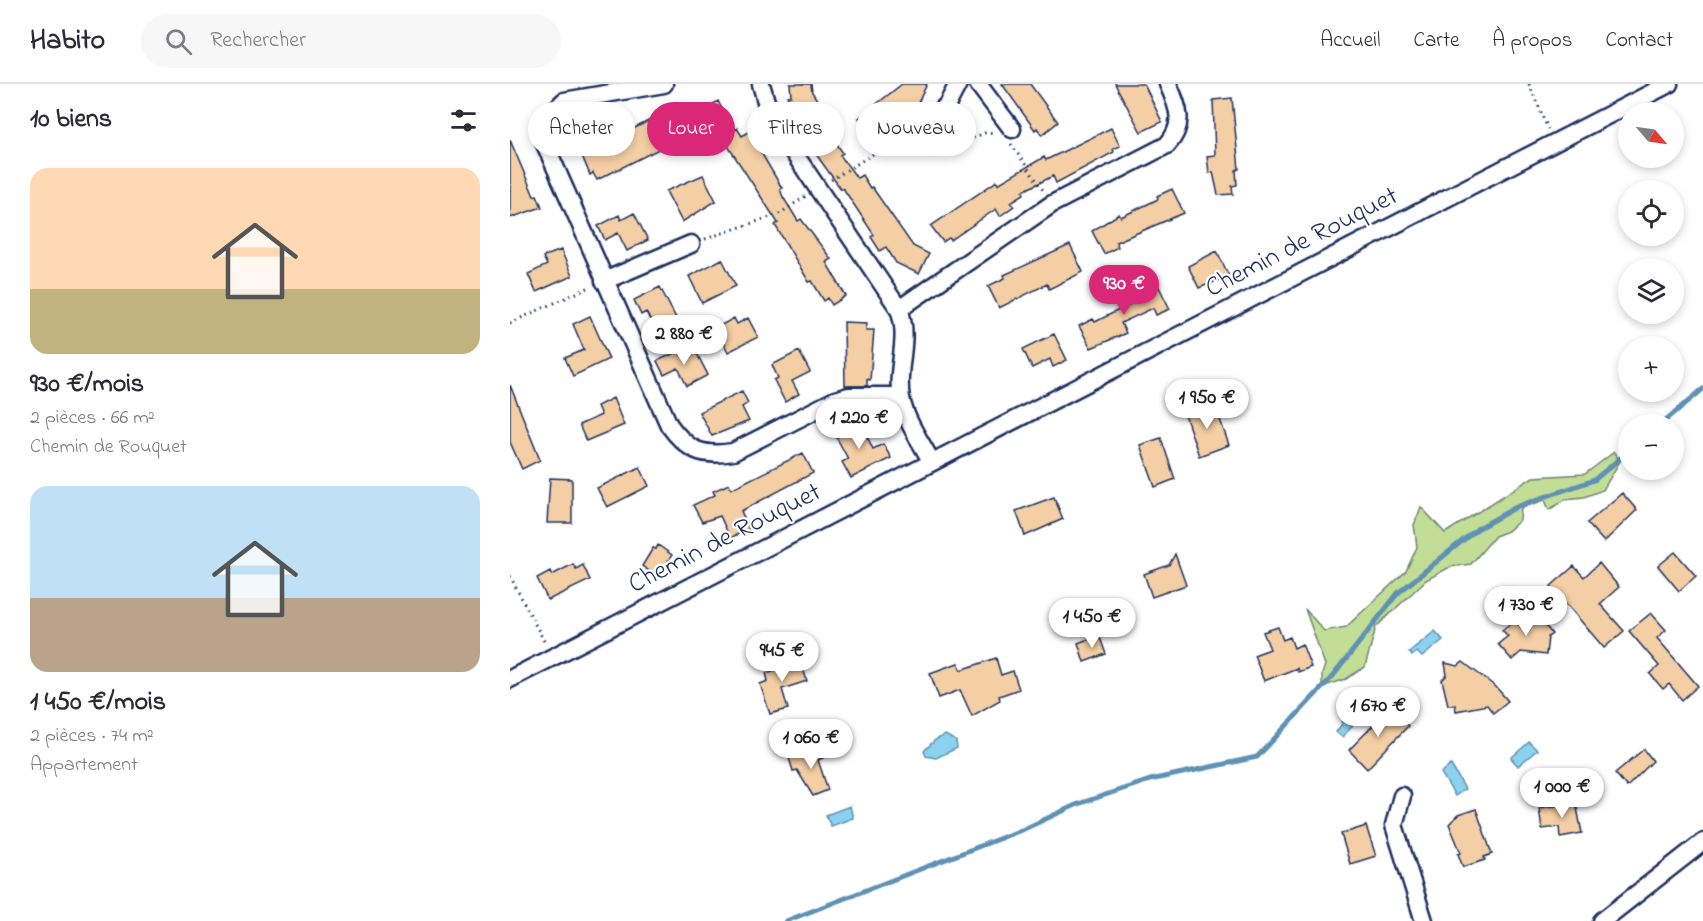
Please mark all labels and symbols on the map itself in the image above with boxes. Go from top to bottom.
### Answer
north arrow [1618,102,1684,168]
street label: Chemin de Rouquet [1199,178,1405,308]
pin: 930 € [1082,265,1166,316]
pin: 2 880 € [629,315,739,366]
pin: 1 950 € [1152,379,1262,430]
pin: 1 220 € [804,399,914,450]
street label: Chemin de Rouquet [622,474,828,604]
pin: 1 730 € [1471,586,1581,637]
pin: 1 450 € [1037,598,1147,649]
pin: 945 € [740,632,824,683]
pin: 1 670 € [1323,687,1433,738]
pin: 1 060 € [756,719,866,770]
pin: 1 000 € [1507,768,1617,819]

